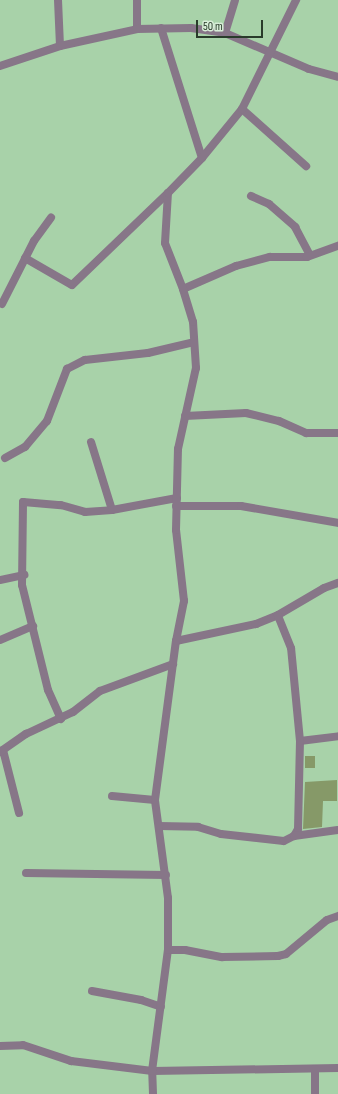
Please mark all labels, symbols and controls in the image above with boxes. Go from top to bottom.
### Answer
scale bar [198,12,265,38]
text: 50 m [203,19,223,34]

